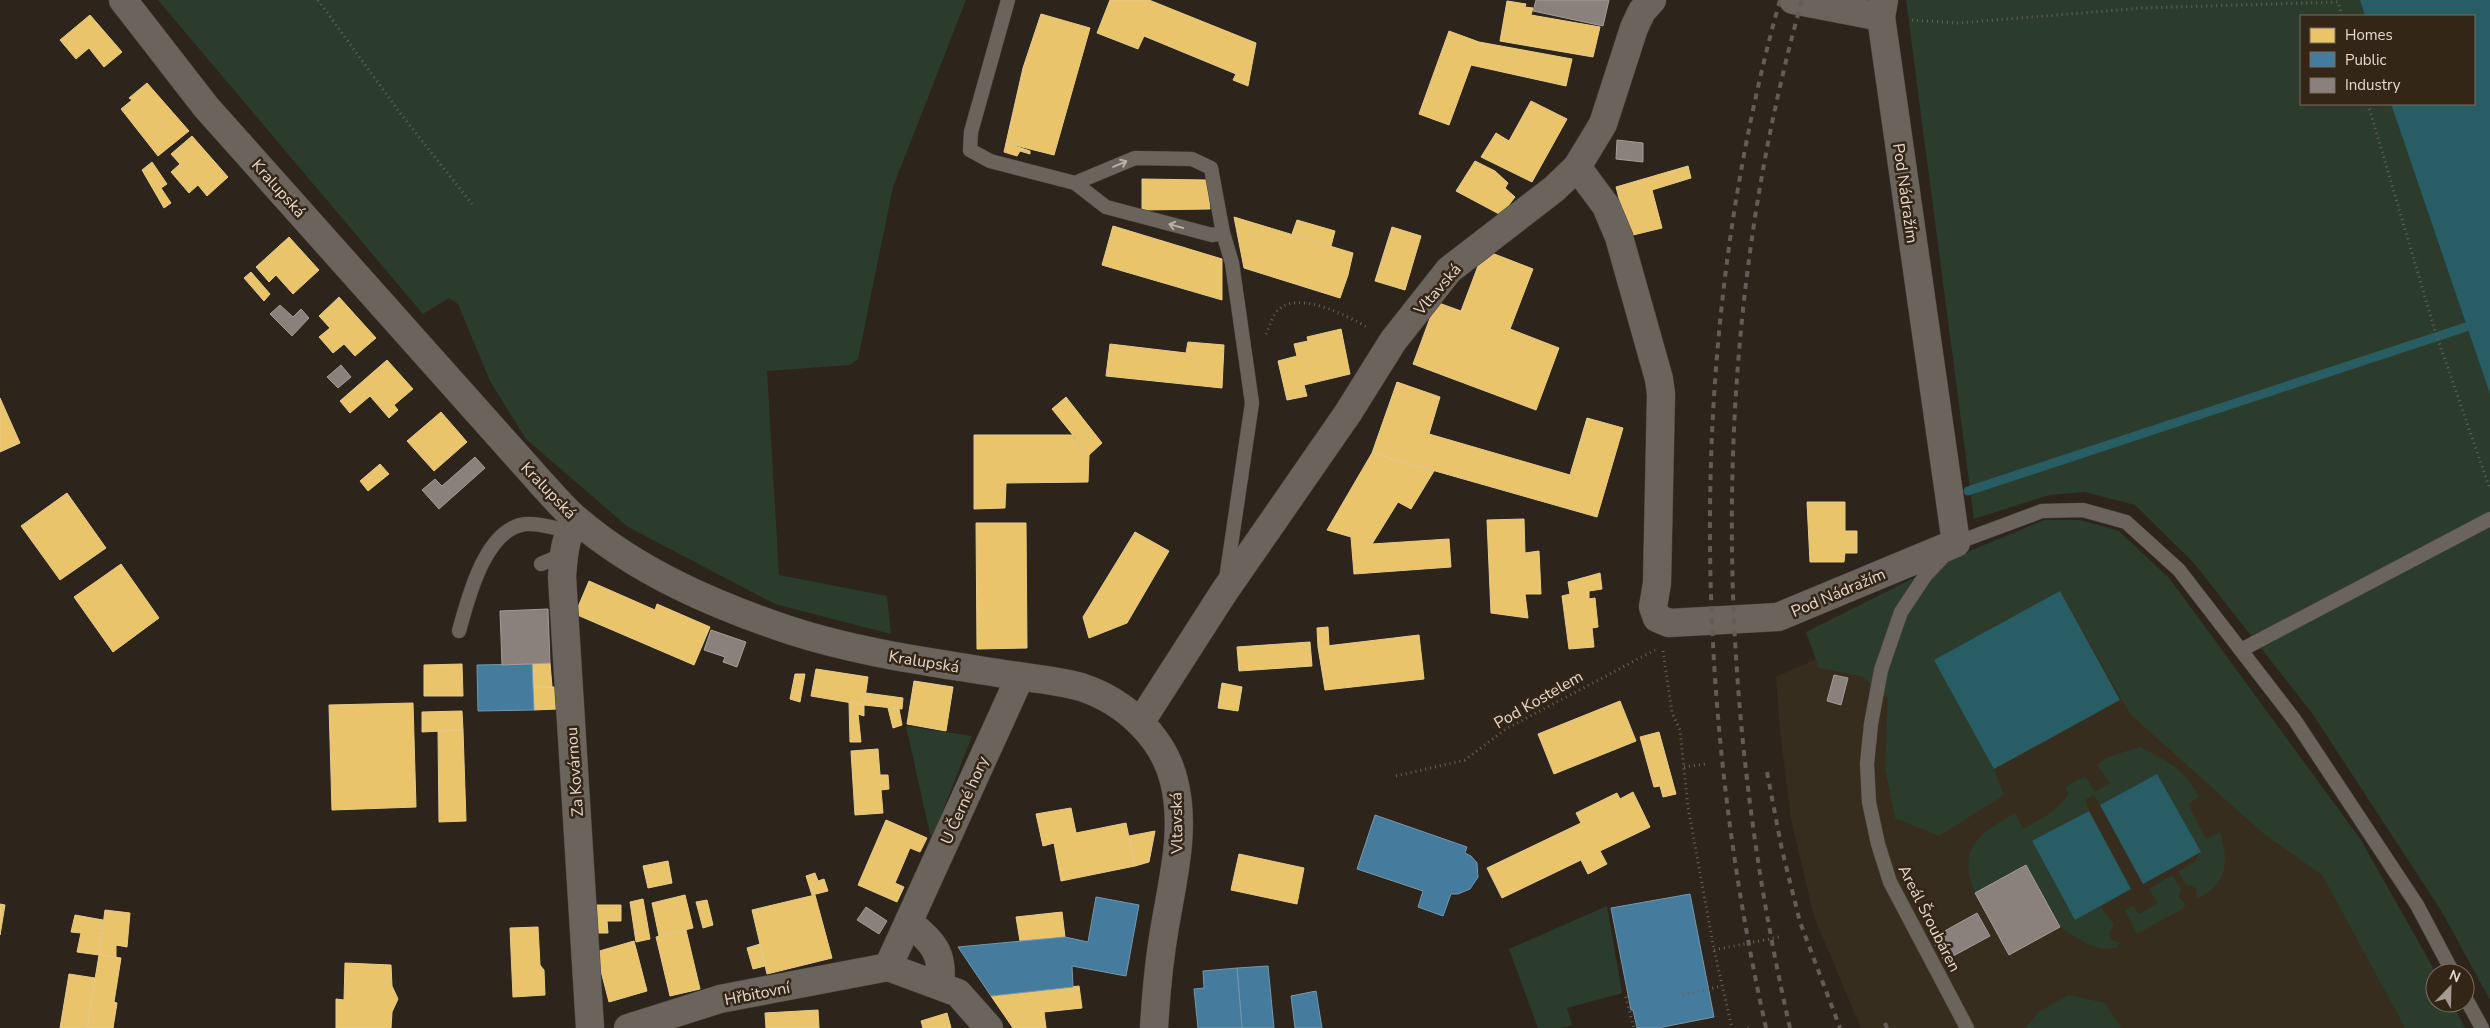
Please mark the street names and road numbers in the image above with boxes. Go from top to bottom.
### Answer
street label: Pod Nádražím [1887,142,1923,245]
street label: Kralupská [246,155,310,223]
street label: Vltavská [1409,259,1466,321]
street label: Kralupská [516,457,581,524]
street label: Pod Nádražím [1788,563,1889,623]
street label: Kralupská [887,646,961,678]
street label: Pod Kostelem [1490,666,1587,734]
street label: Za Kovárnou [561,726,589,817]
street label: U Černé hory [936,752,994,848]
street label: Vltavská [1165,792,1189,855]
street label: Areál Šroubáren [1893,861,1966,976]
street label: Hřbitovní [723,977,793,1011]

